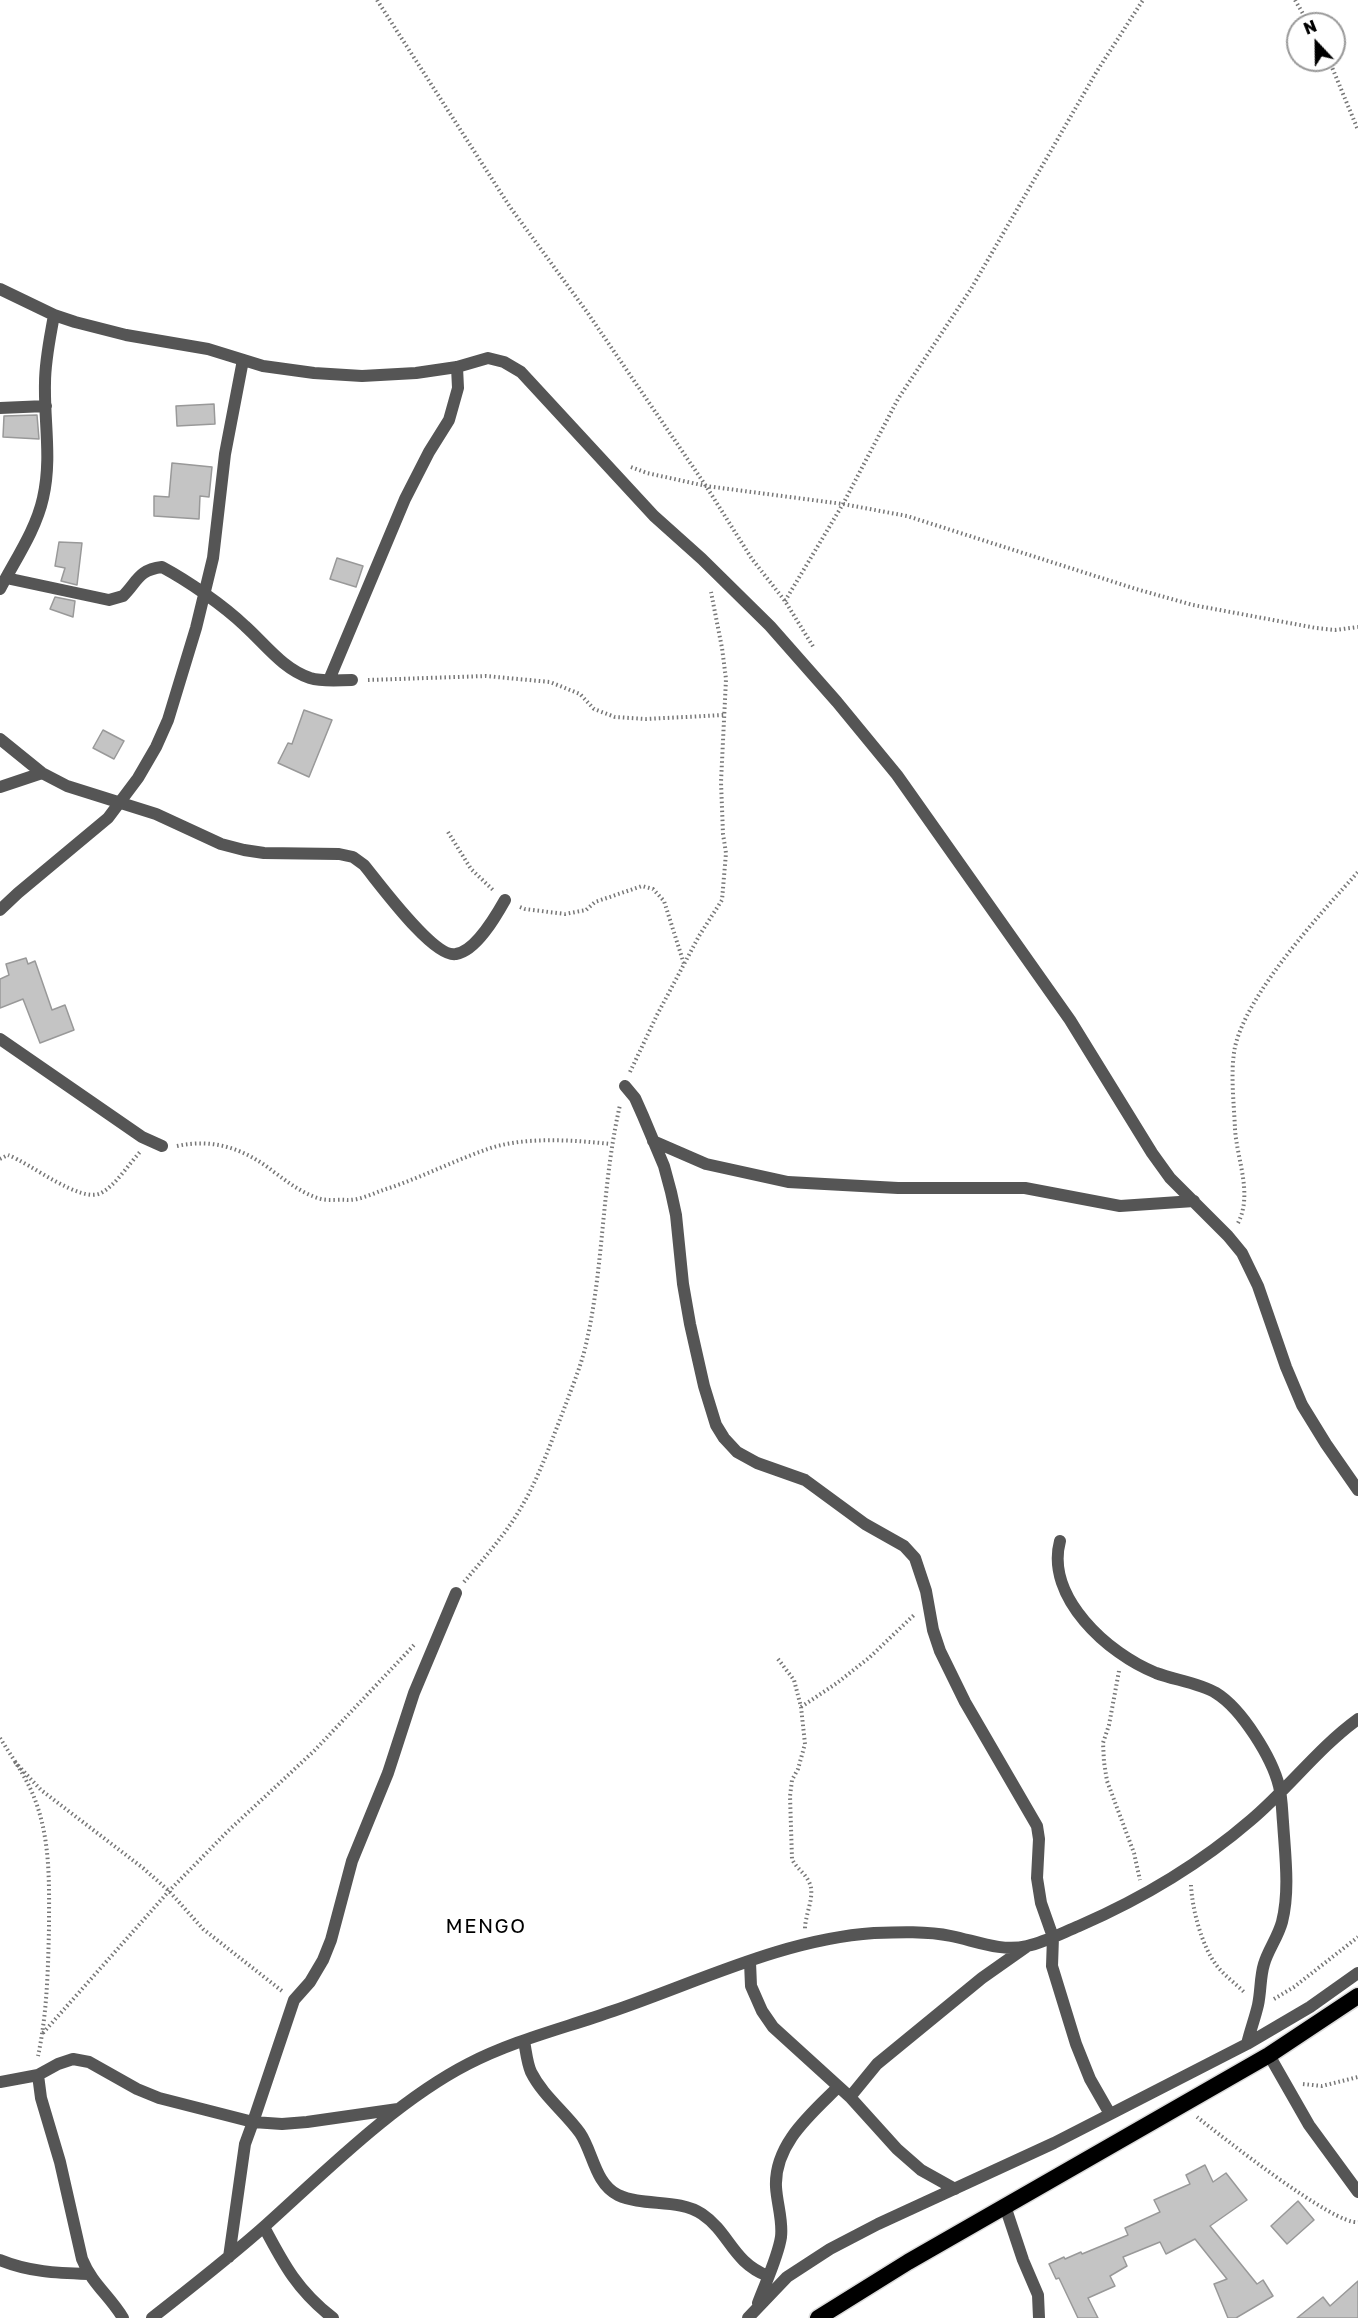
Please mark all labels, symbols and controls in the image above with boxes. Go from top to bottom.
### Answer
north arrow [1286,12,1346,72]
text: N [1301,16,1319,39]
district label: MENGO [446,1915,526,1939]

